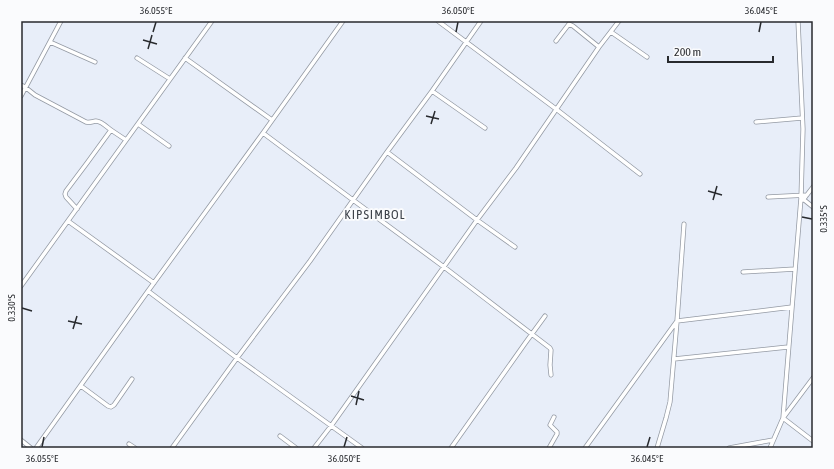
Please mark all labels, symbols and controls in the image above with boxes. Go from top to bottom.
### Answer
text: 36.055°E [140,5,173,16]
text: 36.050°E [442,5,475,16]
text: 36.045°E [745,5,778,16]
scale bar [668,38,773,64]
text: 200 m [674,45,701,59]
text: 0.335°S [818,205,829,233]
district label: KIPSIMBOL [344,207,406,222]
text: 0.330°S [6,294,17,322]
text: 36.055°E [26,453,59,464]
text: 36.050°E [328,453,361,464]
text: 36.045°E [631,453,664,464]

